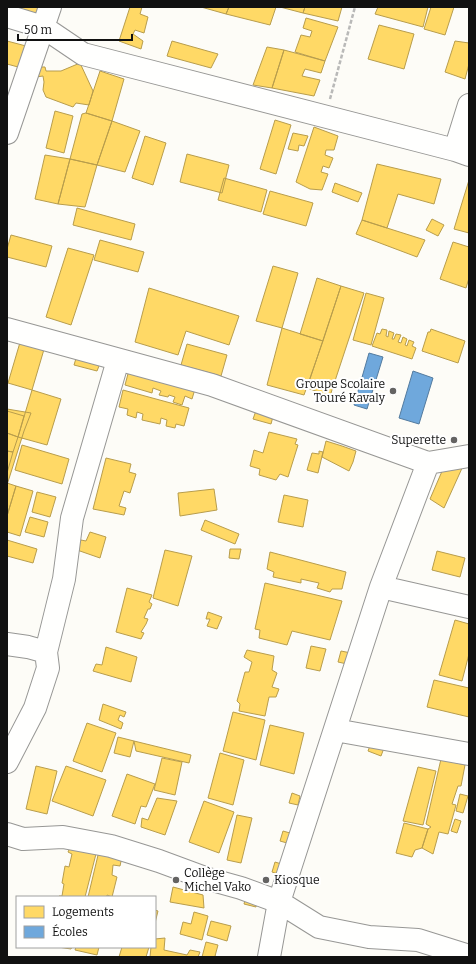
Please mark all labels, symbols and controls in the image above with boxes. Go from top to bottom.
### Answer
scale bar [18,16,132,42]
text: 50 m [24,23,53,37]
place label: Groupe Scolaire Touré Kavaly [296,377,386,405]
marker: Groupe Scolaire Touré Kavaly [388,386,398,396]
place label: Superette [391,433,446,447]
marker: Superette [449,435,459,445]
place label: Collège Michel Vako [184,866,251,894]
place label: Kiosque [274,873,319,887]
marker: Collège Michel Vako [171,875,181,885]
marker: Kiosque [261,875,271,885]
legend [16,896,156,948]
text: Logements [52,905,114,919]
text: Écoles [52,924,88,939]

